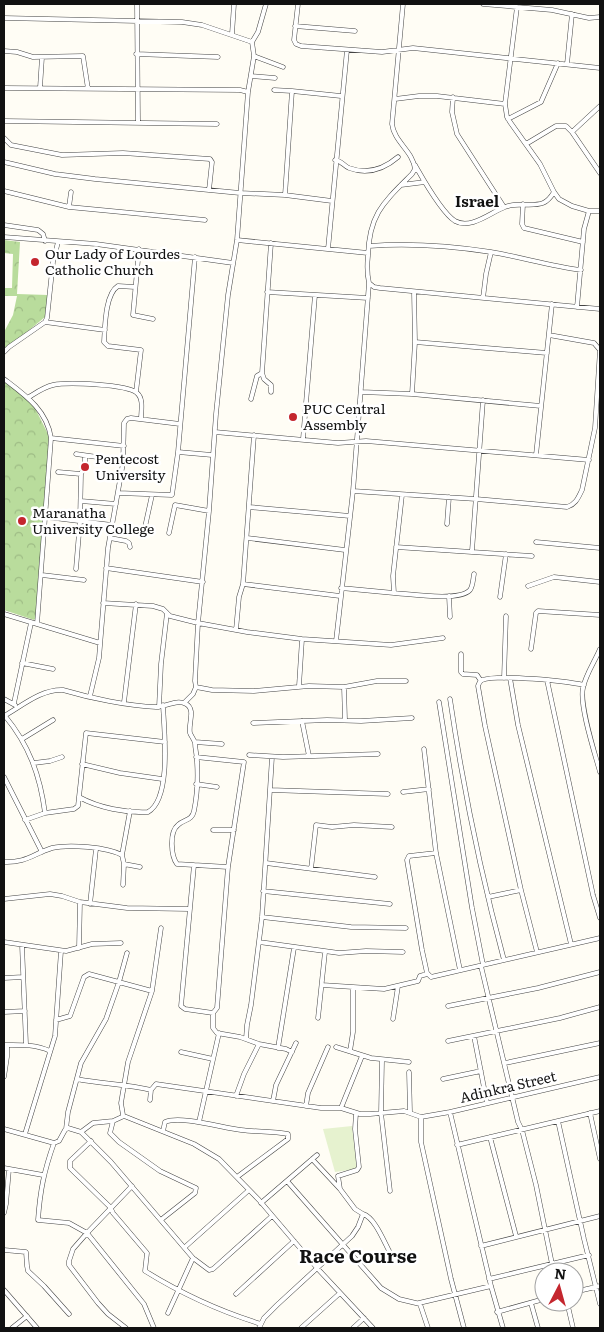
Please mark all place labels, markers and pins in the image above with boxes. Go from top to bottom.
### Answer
place label: Our Lady of Lourdes Catholic Church [45,243,180,279]
marker: Our Lady of Lourdes Catholic Church [29,256,41,268]
place label: PUC Central Assembly [303,398,386,434]
marker: PUC Central Assembly [287,411,299,423]
place label: Pentecost University [95,448,166,484]
marker: Pentecost University [79,461,91,473]
place label: Maranatha University College [32,502,154,538]
marker: Maranatha University College [16,515,28,527]

